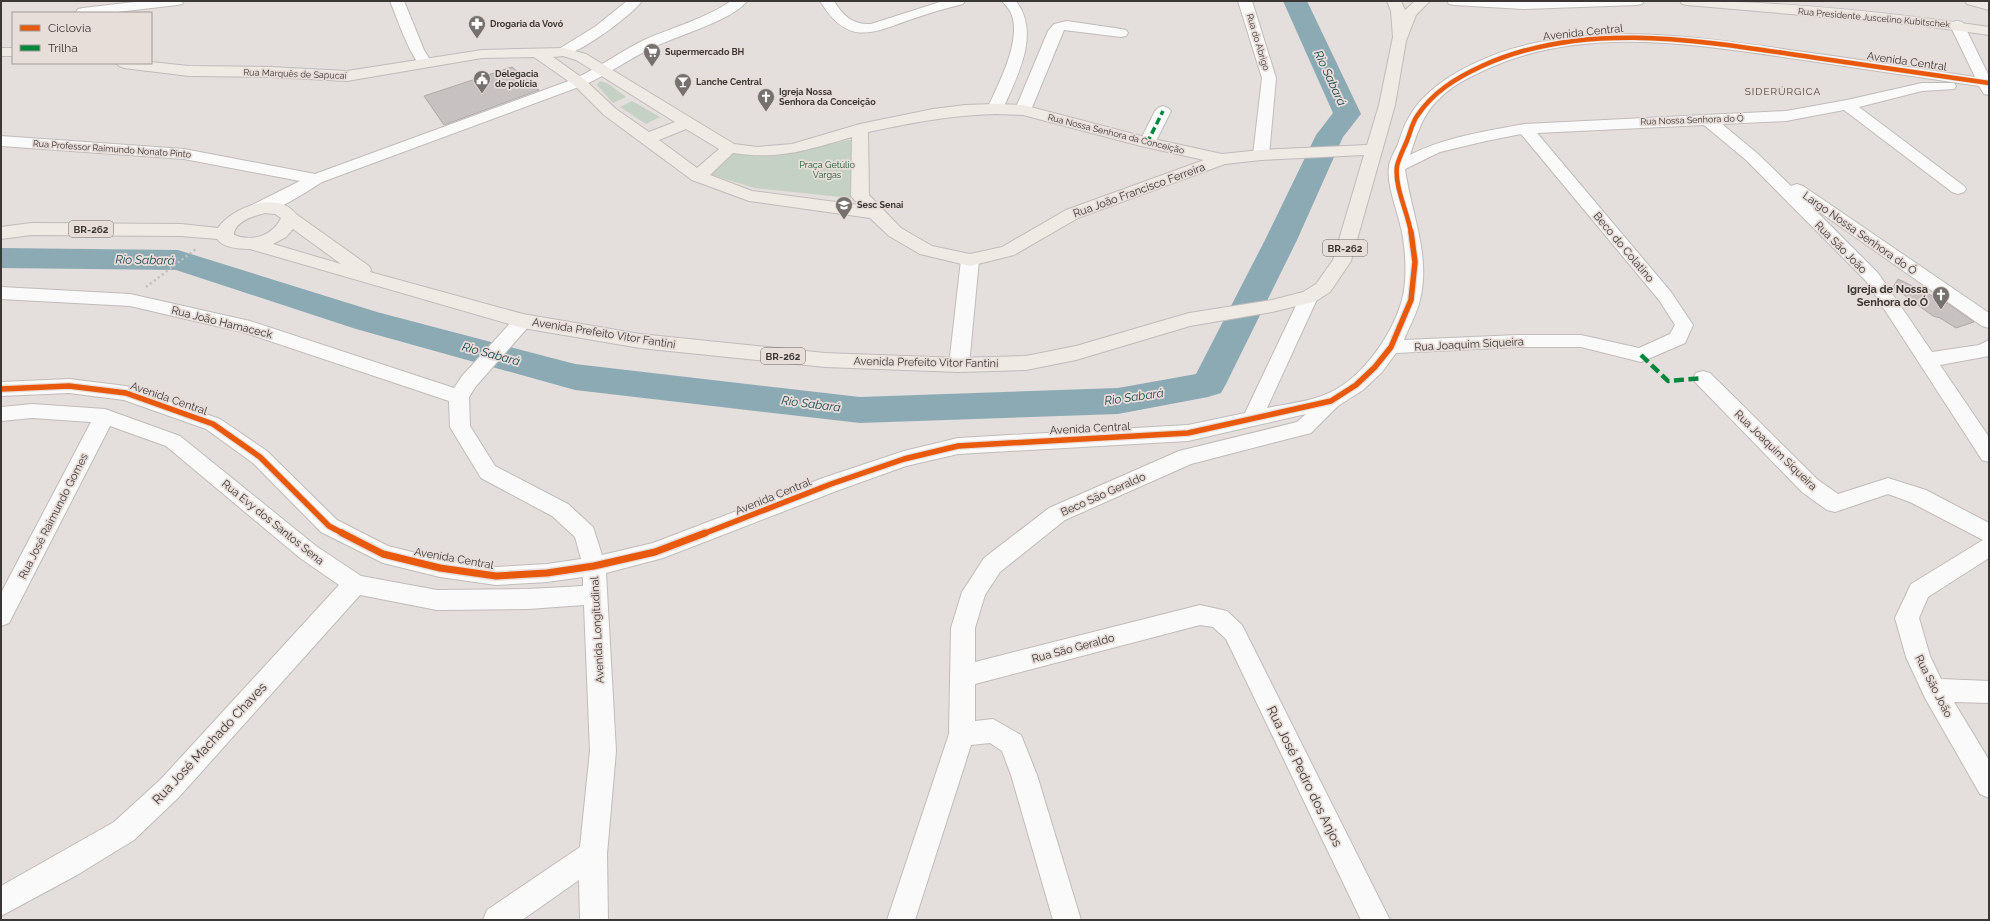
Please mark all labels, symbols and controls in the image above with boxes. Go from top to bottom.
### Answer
street label: Rua Presidente Juscelino Kubitschek [1798,6,1951,30]
legend [12,12,152,64]
street label: Rua do Abrigo [1245,12,1271,72]
pharmacy icon: Drogaria da Vovó [467,14,487,39]
place label: Drogaria da Vovó [490,19,564,29]
text: Ciclovia [48,21,91,35]
street label: Avenida Central [1542,22,1624,43]
text: Trilha [48,41,78,55]
supermarket icon: Supermercado BH [642,42,662,67]
place label: Supermercado BH [665,47,745,57]
water label: Rio Sabará [1311,48,1349,108]
street label: Avenida Central [1866,49,1948,74]
street label: Rua Marquês de Sapucaí [243,67,347,81]
public building icon: Delegacia de polícia [472,69,492,94]
place label: Delegacia de polícia [495,69,539,89]
bar icon: Lanche Central [673,72,693,97]
place label: Lanche Central [696,77,762,87]
district label: SIDERÚRGICA [1745,86,1821,97]
church icon: Igreja Nossa Senhora da Conceição [756,87,776,112]
place label: Igreja Nossa Senhora da Conceição [779,87,876,107]
street label: Rua Nossa Senhora da Conceição [1047,112,1185,156]
street label: Rua Nossa Senhora do Ó [1640,112,1744,127]
street label: Rua Professor Raimundo Nonato Pinto [33,138,191,160]
park label: Praça Getúlio Vargas [799,160,855,180]
street label: Rua João Francisco Ferreira [1071,161,1207,220]
street label: Largo Nossa Senhora do Ó [1800,188,1920,278]
school or university icon: Sesc Senai [834,195,854,220]
place label: Sesc Senai [857,200,903,210]
street label: Beco do Colatino [1591,210,1657,285]
street label: Rua São João [1812,219,1870,276]
road number: BR-262 [69,221,113,237]
road number: BR-262 [1323,240,1367,256]
water label: Rio Sabará [115,252,175,268]
place label: Igreja de Nossa Senhora do Ó [1847,283,1928,309]
church icon: Igreja de Nossa Senhora do Ó [1931,285,1951,310]
street label: Rua João Hamaceck [170,304,274,341]
street label: Avenida Prefeito Vitor Fantini [531,316,676,351]
street label: Rua Joaquim Siqueira [1414,335,1524,354]
water label: Rio Sabará [460,340,522,368]
road number: BR-262 [761,348,805,364]
street label: Avenida Prefeito Vitor Fantini [853,355,999,370]
street label: Avenida Central [129,379,209,418]
water label: Rio Sabará [1104,386,1164,408]
water label: Rio Sabará [781,393,841,415]
street label: Rua Joaquim Siqueira [1732,408,1820,493]
street label: Avenida Central [1049,420,1131,437]
street label: Rua José Raimundo Gomes [16,451,91,581]
street label: Beco São Geraldo [1059,470,1148,519]
street label: Avenida Central [733,475,813,518]
street label: Rua Evy dos Santos Sena [219,477,326,568]
street label: Avenida Central [413,545,495,572]
street label: Avenida Longitudinal [588,576,607,684]
street label: Rua São Geraldo [1030,631,1116,666]
street label: Rua São João [1912,653,1955,720]
street label: Rua José Machado Chaves [149,679,270,807]
street label: Rua José Pedro dos Anjos [1264,703,1345,849]

